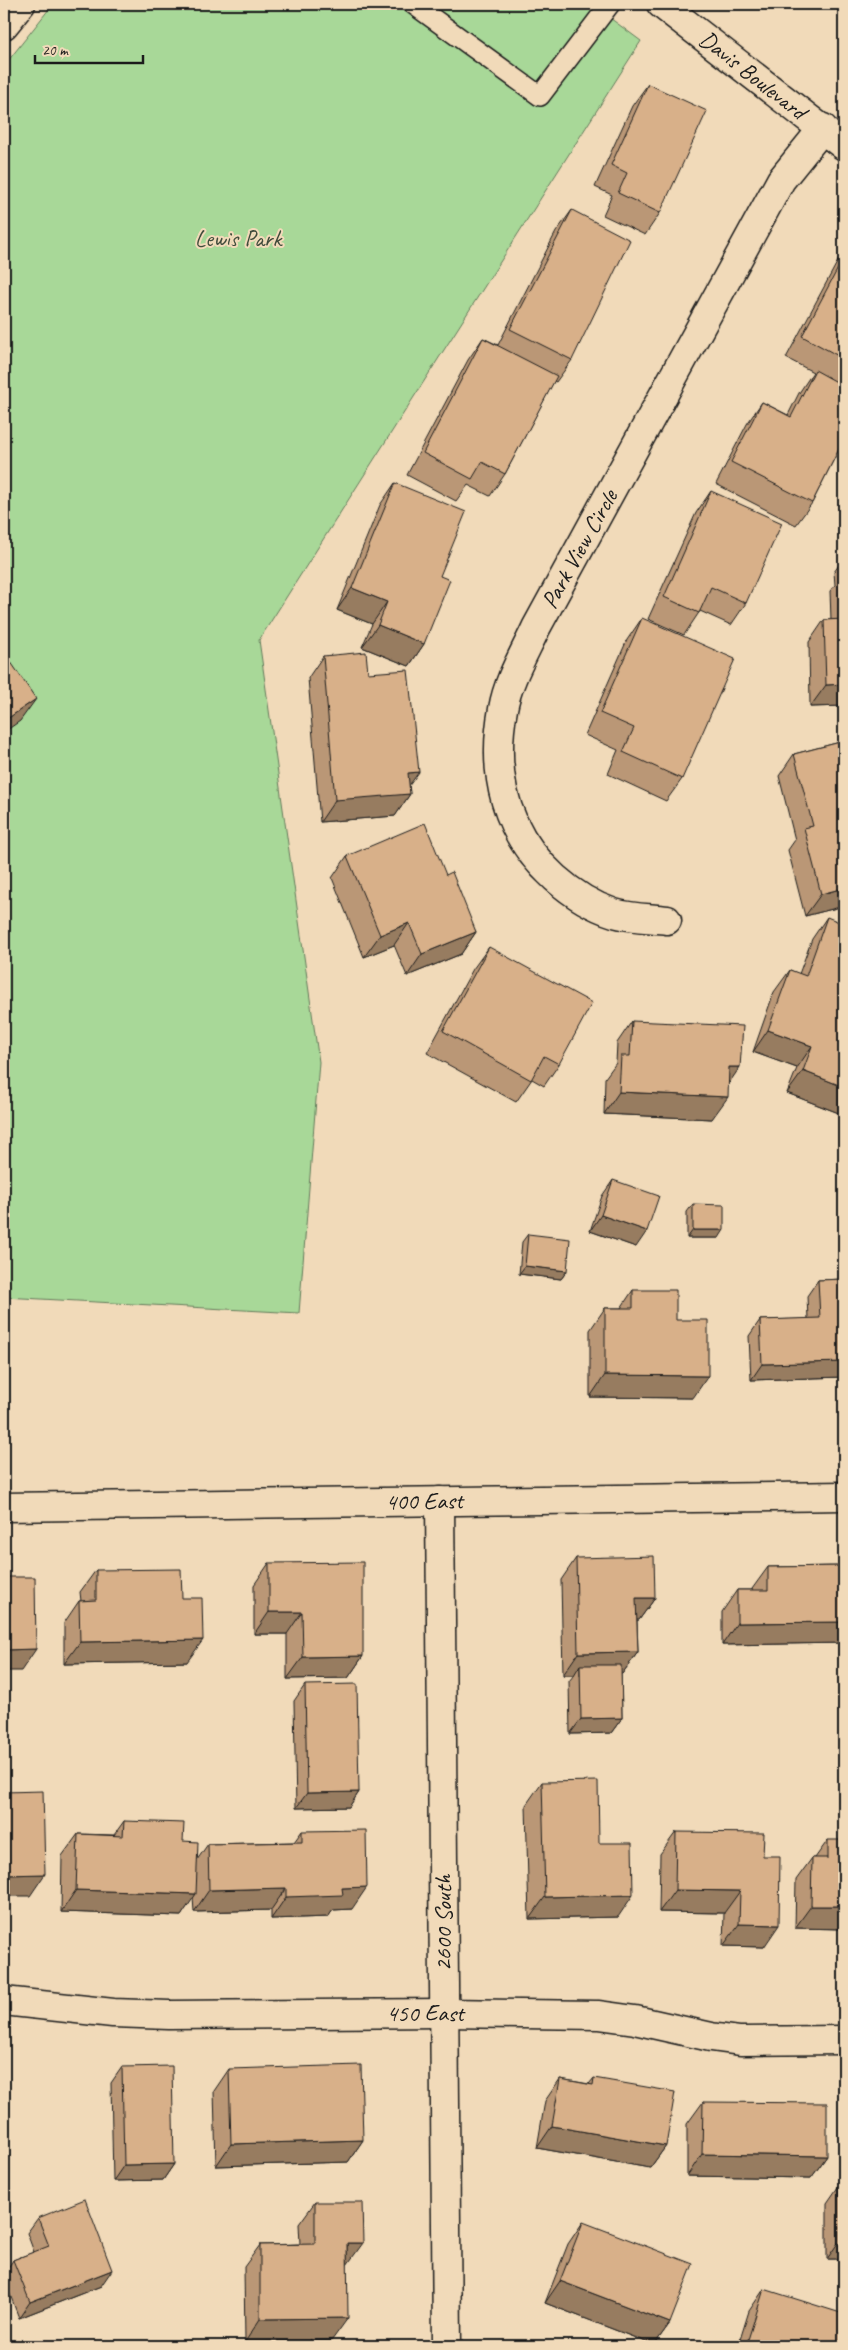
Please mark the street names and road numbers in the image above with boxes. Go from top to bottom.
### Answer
street label: Davis Boulevard [693,24,815,128]
street label: Park View Circle [534,482,625,614]
street label: 400 East [385,1485,465,1517]
street label: 2600 South [428,1874,458,1971]
street label: 450 East [386,1998,466,2028]

